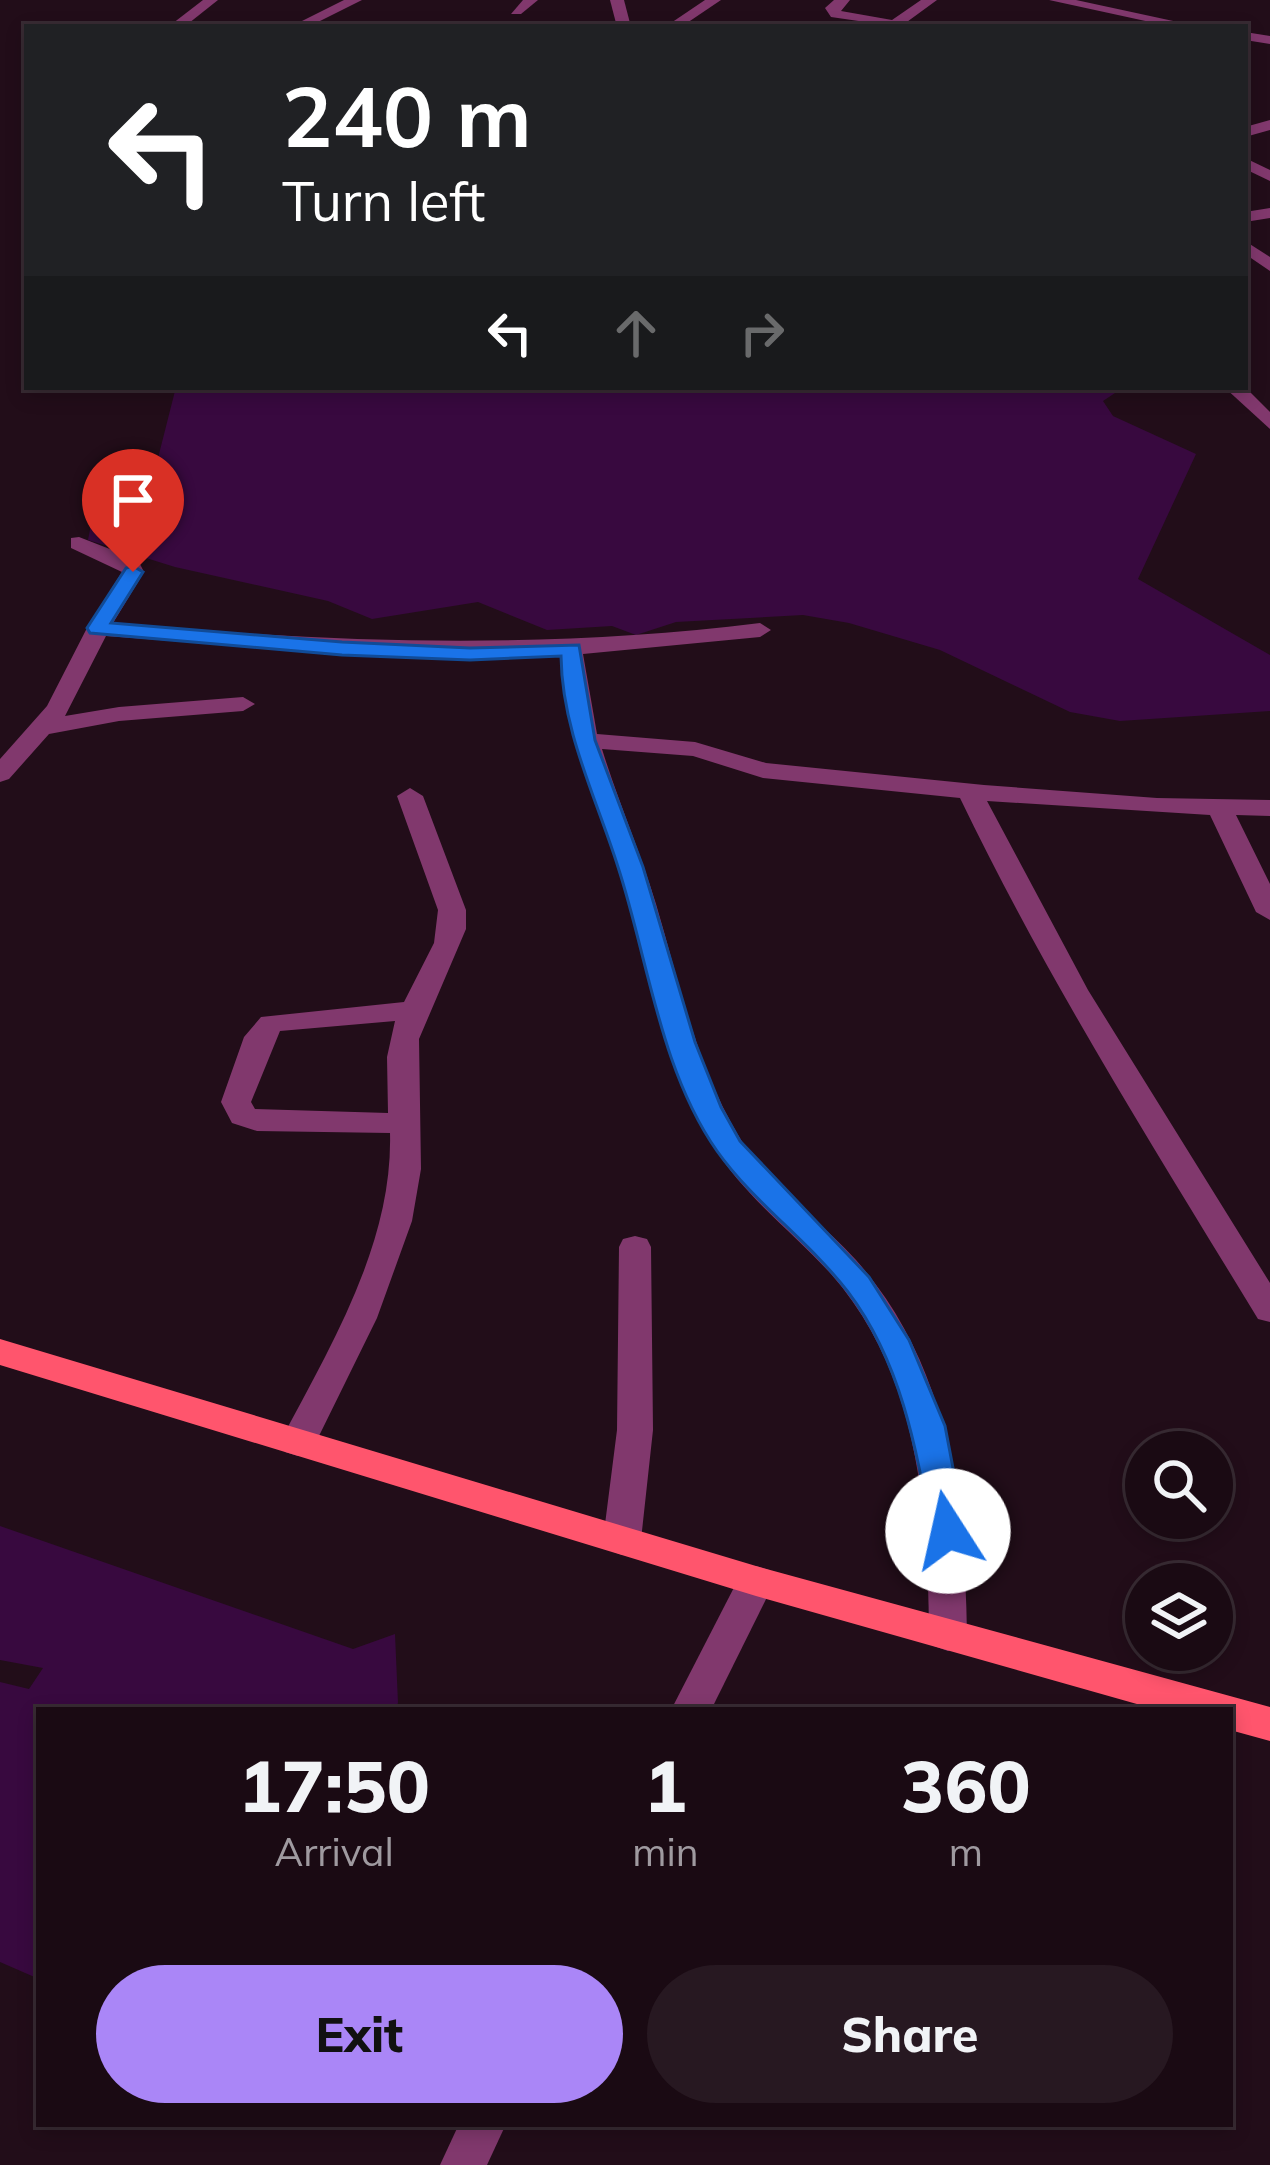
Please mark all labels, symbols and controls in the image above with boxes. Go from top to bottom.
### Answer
text: 240 m [282,63,532,168]
icon: left [84,72,240,228]
text: Turn left [282,167,485,235]
icon: left [477,300,543,366]
icon: ahead [603,300,669,366]
icon: right [729,300,795,366]
pin [82,449,184,572]
icon: arrive [100,467,166,533]
map controls [1125,1431,1233,1671]
button: search [1125,1431,1233,1539]
position arrow [885,1468,1011,1594]
button: layers [1125,1563,1233,1671]
text: 17:50 [238,1740,430,1830]
text: 1 [644,1740,687,1830]
text: 360 [901,1740,1031,1830]
text: Arrival [274,1827,394,1876]
text: min [632,1827,699,1876]
text: m [949,1827,983,1876]
button: Exit [96,1965,623,2103]
button: Share [647,1965,1173,2103]

